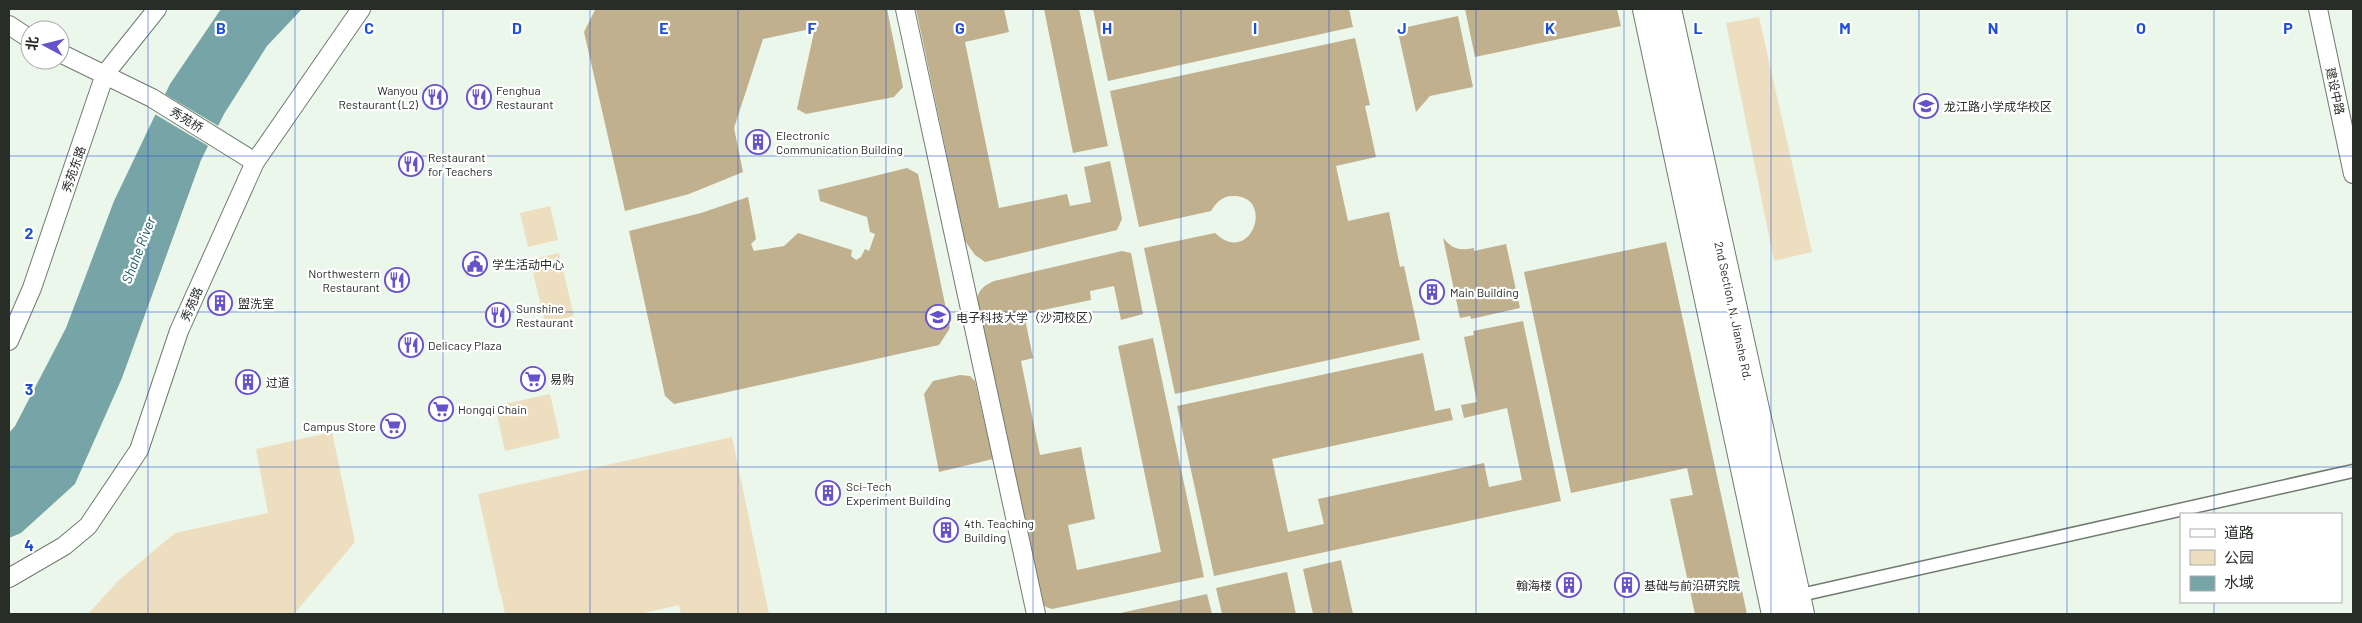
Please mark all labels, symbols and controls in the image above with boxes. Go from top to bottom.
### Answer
text: B [216,18,226,37]
text: C [364,18,374,37]
text: D [512,18,522,37]
text: E [659,18,669,37]
text: F [808,18,817,37]
text: G [955,18,965,37]
text: H [1102,18,1112,37]
text: I [1253,18,1257,37]
text: J [1397,18,1407,37]
text: K [1545,18,1555,37]
text: L [1693,18,1703,37]
text: M [1839,18,1851,37]
text: N [1988,18,1998,37]
text: O [2136,18,2146,37]
text: P [2283,18,2293,37]
north arrow [20,20,70,70]
text: 北 [22,35,41,51]
street label: 建设中路 [2324,66,2348,116]
place label: Wanyou Restaurant (L2) [338,83,419,111]
place label: Fenghua Restaurant [496,83,554,111]
restaurant icon: Wanyou Restaurant (L2) [422,84,448,110]
restaurant icon: Fenghua Restaurant [466,84,492,110]
school or university icon: 龙江路小学成华校区 [1913,93,1939,119]
place label: 龙江路小学成华校区 [1944,99,2052,113]
street label: 秀苑桥 [168,104,206,134]
place label: Electronic Communication Building [776,128,903,156]
building icon: Electronic Communication Building [745,129,771,155]
street label: 秀苑东路 [59,144,87,194]
place label: Restaurant for Teachers [428,150,493,178]
restaurant icon: Restaurant for Teachers [398,151,424,177]
water label: Shahe River [118,213,159,286]
text: 2 [25,223,34,242]
street label: 2nd Section, N. Jianshe Rd. [1712,240,1756,382]
public building icon: 学生活动中心 [462,251,488,277]
place label: 学生活动中心 [492,257,564,271]
place label: Northwestern Restaurant [308,266,380,294]
restaurant icon: Northwestern Restaurant [384,267,410,293]
building icon: Main Building [1419,279,1445,305]
street label: 秀苑路 [177,285,205,323]
place label: Main Building [1450,285,1519,299]
building icon: 盥洗室 [207,290,233,316]
place label: 盥洗室 [238,296,274,310]
place label: Sunshine Restaurant [516,301,574,329]
restaurant icon: Sunshine Restaurant [485,302,511,328]
school or university icon: 电子科技大学（沙河校区） [925,304,951,330]
place label: 电子科技大学（沙河校区） [956,310,1100,324]
restaurant icon: Delicacy Plaza [398,332,424,358]
place label: Delicacy Plaza [428,338,502,352]
supermarket icon: 易购 [520,366,546,392]
building icon: 过道 [235,369,261,395]
place label: 易购 [550,372,574,386]
place label: 过道 [266,375,290,389]
text: 3 [25,379,33,398]
supermarket icon: Hongqi Chain [428,396,454,422]
place label: Hongqi Chain [458,402,527,416]
supermarket icon: Campus Store [380,413,406,439]
place label: Campus Store [303,419,376,433]
place label: Sci-Tech Experiment Building [846,479,951,507]
building icon: Sci-Tech Experiment Building [815,480,841,506]
legend [2180,513,2342,603]
place label: 4th. Teaching Building [964,516,1034,544]
building icon: 4th. Teaching Building [933,517,959,543]
text: 道路 [2224,523,2254,541]
text: 4 [24,535,34,554]
text: 公园 [2224,548,2254,566]
building icon: 翰海楼 [1556,572,1582,598]
building icon: 基础与前沿研究院 [1614,572,1640,598]
text: 水域 [2224,573,2254,591]
place label: 翰海楼 [1516,578,1552,592]
place label: 基础与前沿研究院 [1644,578,1740,592]

